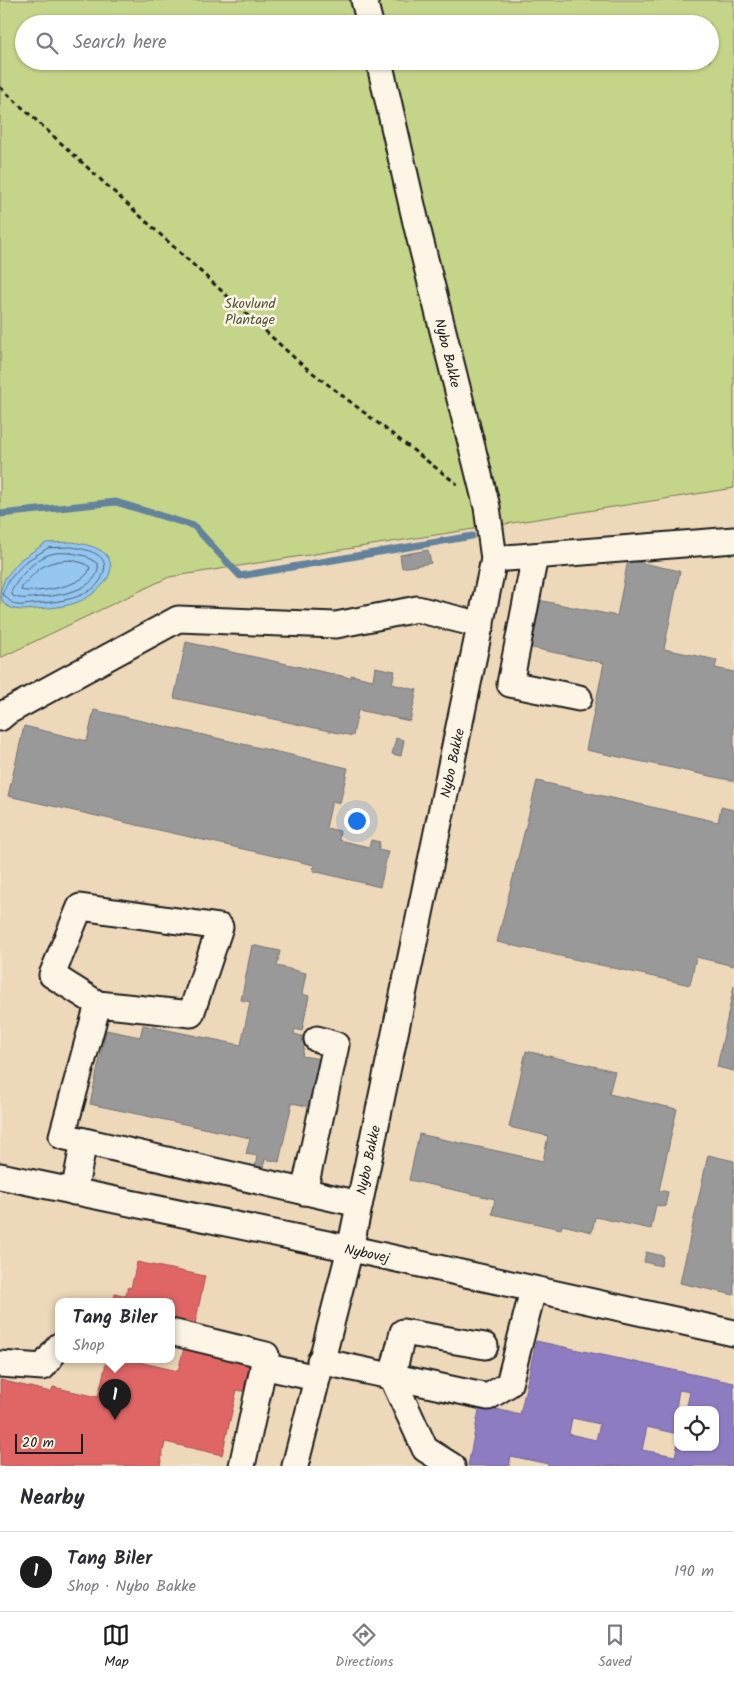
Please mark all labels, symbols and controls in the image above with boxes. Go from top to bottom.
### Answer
search box [15,15,719,70]
text: Search here [73,28,167,58]
icon: search [33,29,61,57]
park label: Skovlund Plantage [225,293,276,331]
street label: Nybo Bakke [428,316,466,391]
street label: Nybo Bakke [435,726,471,800]
your location [344,808,370,834]
street label: Nybo Bakke [351,1123,387,1197]
street label: Nybovej [342,1238,392,1270]
popup [55,1298,175,1363]
text: Tang Biler [72,1303,158,1333]
text: Shop [72,1333,104,1358]
pin: 1 [99,1379,131,1420]
map controls [674,1406,719,1451]
button: locate [674,1406,719,1451]
scale bar [15,1431,82,1454]
text: 20 m [22,1432,54,1454]
text: Nearby [20,1482,85,1515]
text: Tang Biler [67,1544,152,1574]
text: 1 [34,1559,38,1584]
text: 190 m [674,1559,714,1584]
text: Shop · Nybo Bakke [67,1574,196,1599]
tab: Map [102,1621,130,1673]
tab: Directions [335,1621,393,1673]
tab: Saved [598,1621,632,1673]

